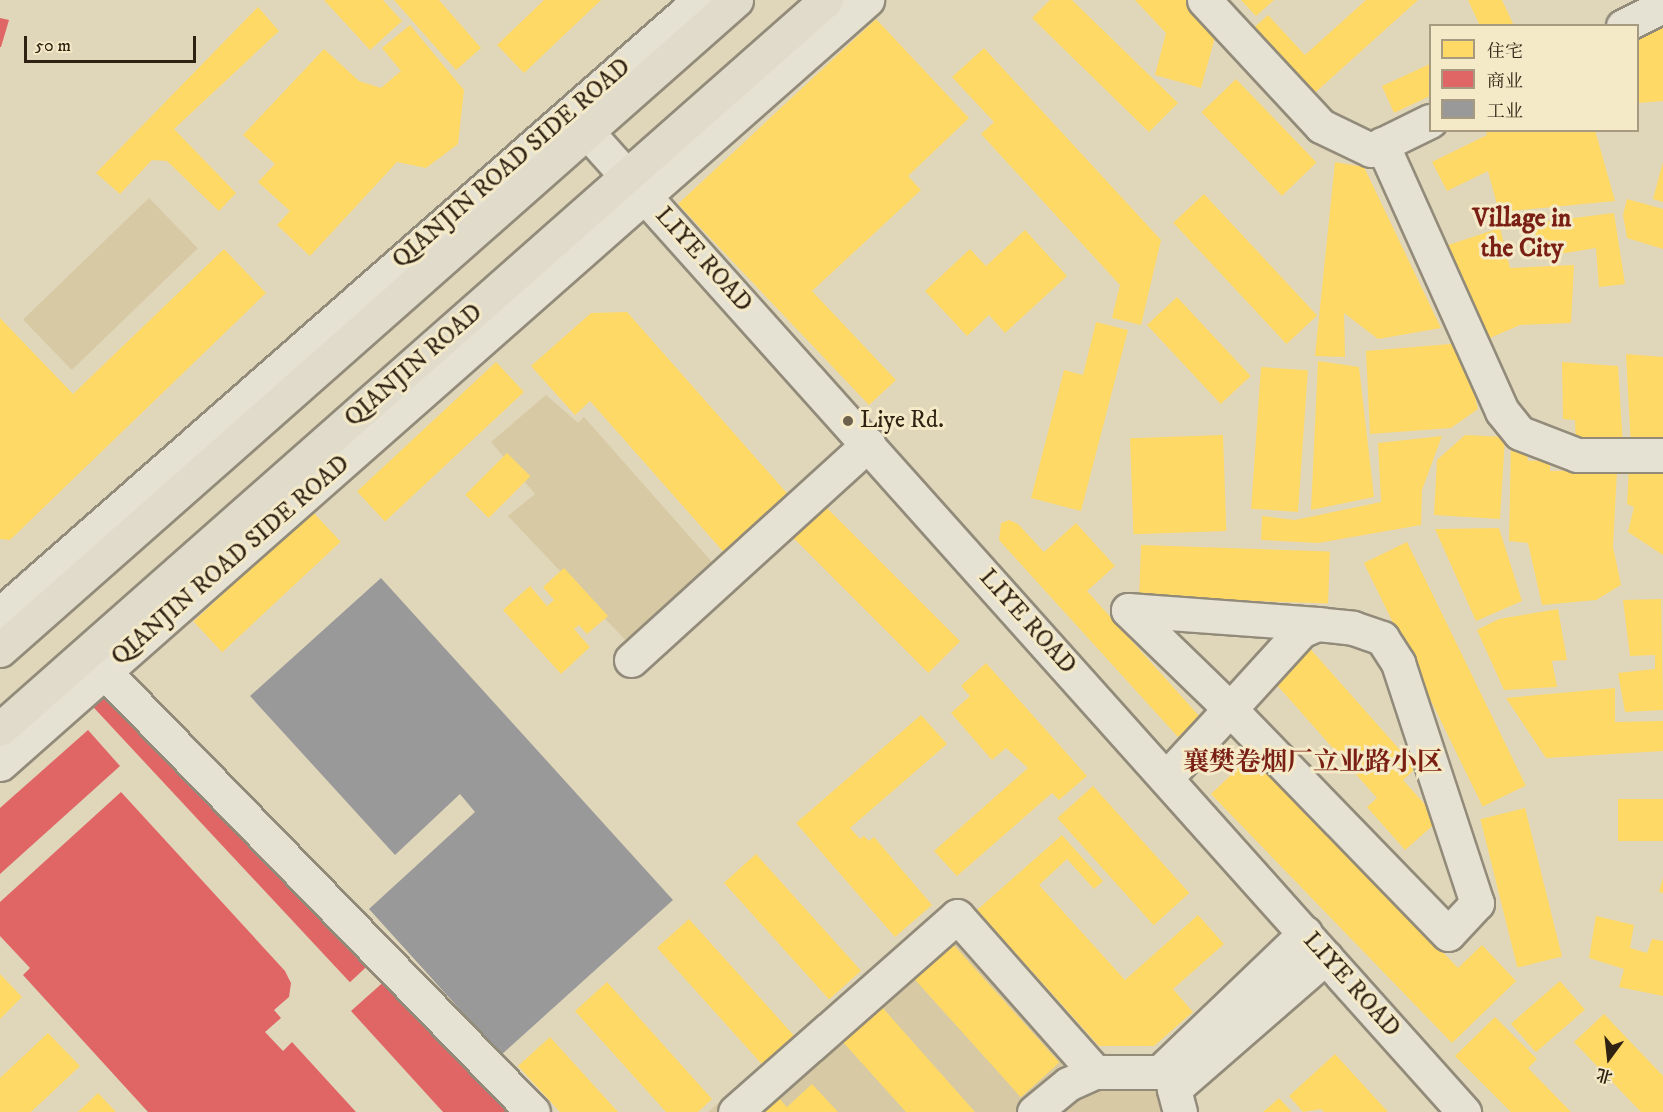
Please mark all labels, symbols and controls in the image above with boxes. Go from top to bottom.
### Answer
scale bar [27,24,200,62]
legend [1429,24,1639,132]
text: 50 m [35,35,71,57]
text: 住宅 [1487,41,1523,63]
street label: QIANJIN ROAD SIDE ROAD [387,53,637,275]
text: 商业 [1487,71,1523,93]
text: 工业 [1487,101,1523,123]
street label: LIYE ROAD [649,202,757,318]
district label: Village in the City [1473,203,1571,264]
street label: QIANJIN ROAD [339,299,489,433]
place label: Liye Rd. [860,407,944,435]
marker: Liye Rd. [841,414,855,428]
street label: QIANJIN ROAD SIDE ROAD [106,450,356,672]
street label: LIYE ROAD [973,564,1081,680]
district label: 襄樊卷烟厂立业路小区 [1183,747,1443,779]
street label: LIYE ROAD [1297,927,1405,1043]
north arrow [1579,1028,1639,1088]
text: 北 [1594,1064,1615,1087]

